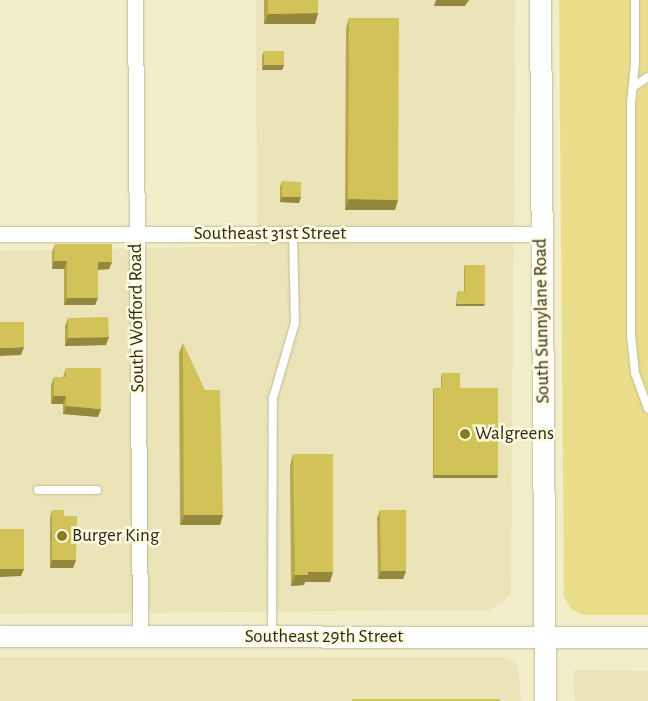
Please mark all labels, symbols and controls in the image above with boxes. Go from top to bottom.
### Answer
street label: Southeast 31st Street [194,223,346,245]
street label: South Sunnylane Road [529,238,555,404]
street label: South Wofford Road [124,243,150,393]
place label: Walgreens [475,423,554,445]
marker: Walgreens [459,428,471,440]
place label: Burger King [72,525,159,547]
marker: Burger King [56,530,68,542]
street label: Southeast 29th Street [245,626,403,648]

